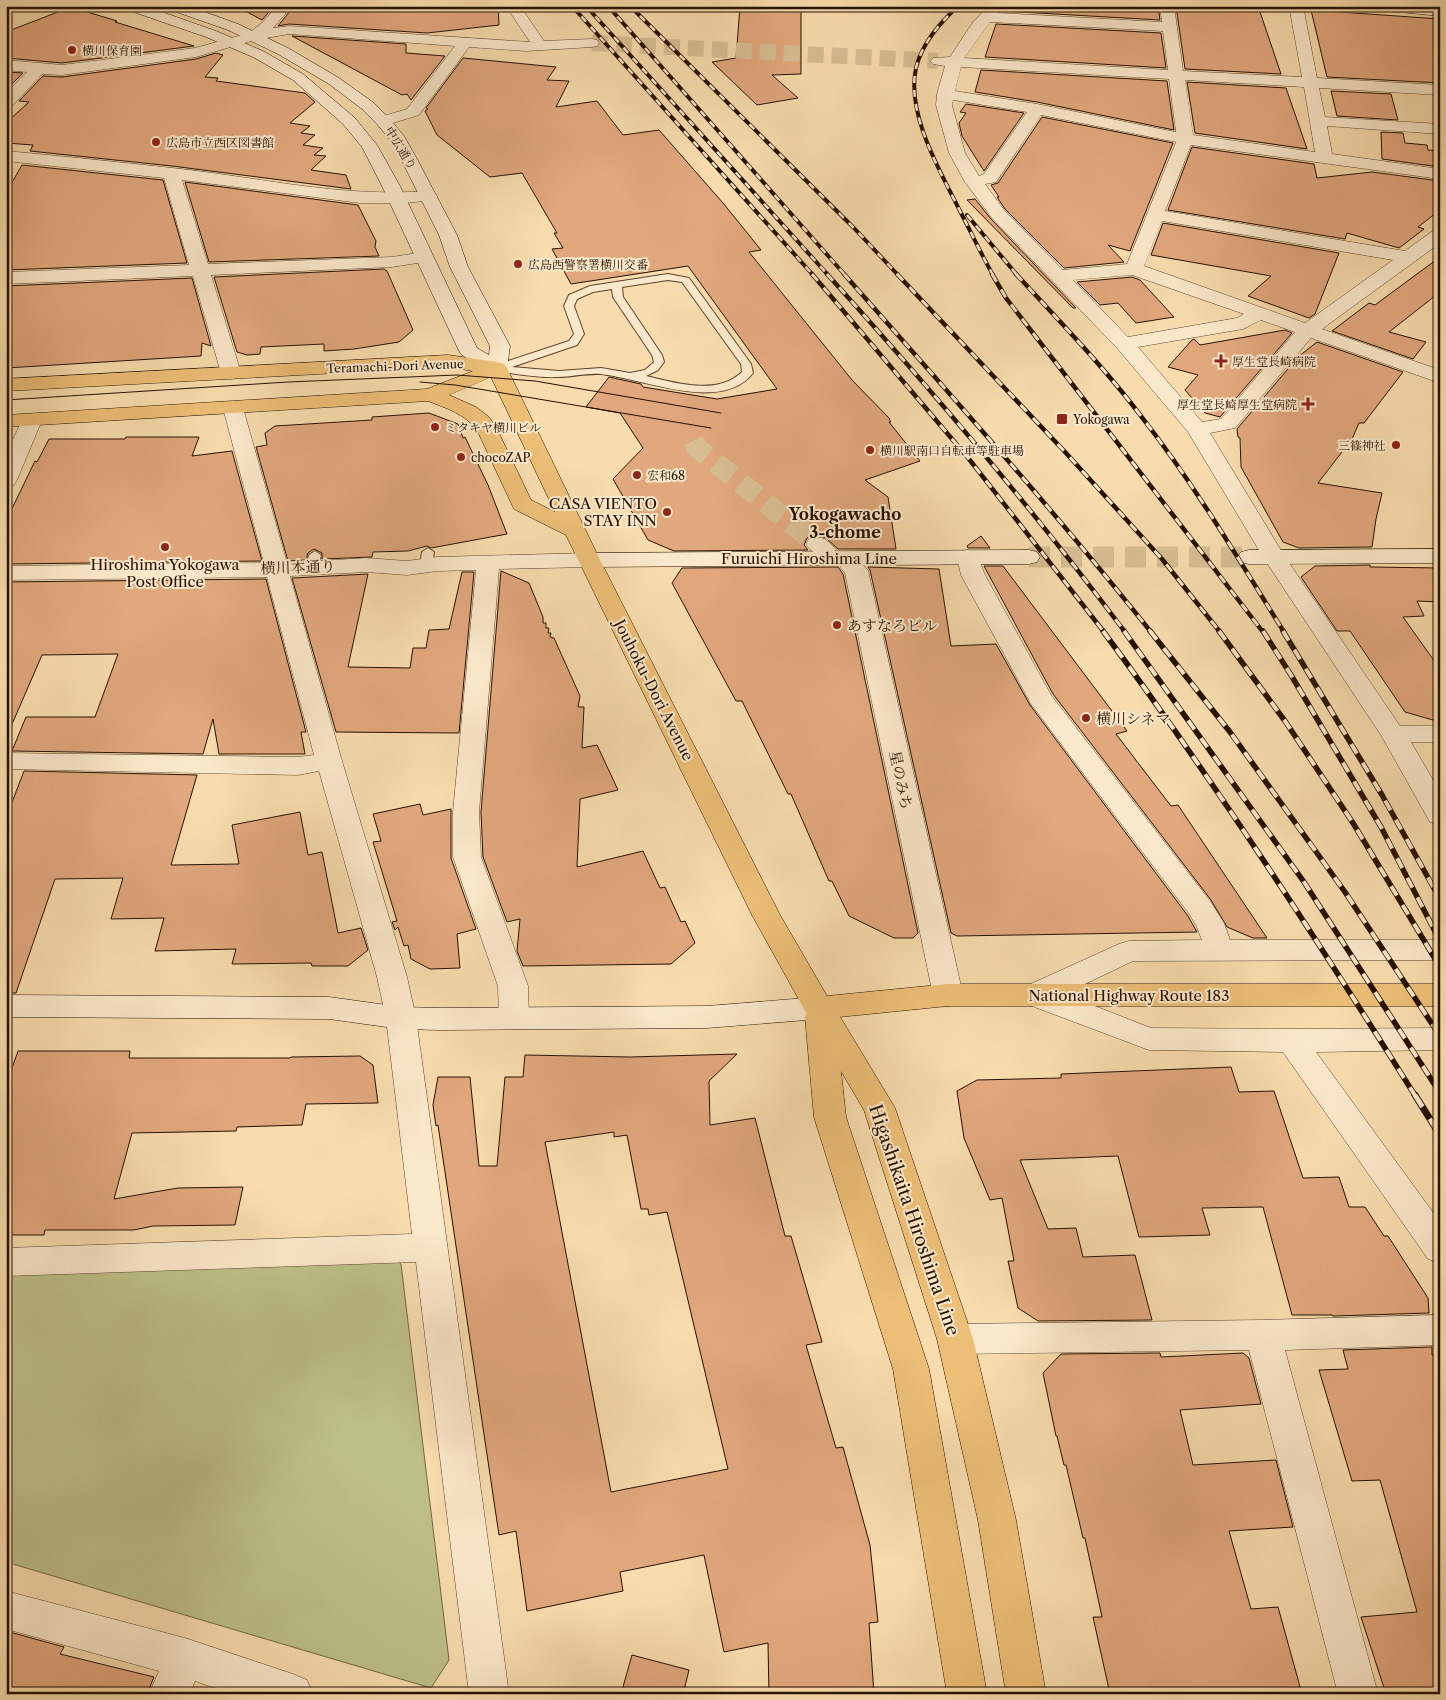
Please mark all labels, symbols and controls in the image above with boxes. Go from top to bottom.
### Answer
place label: 横川保育園 [82,43,142,58]
marker: 横川保育園 [66,44,78,56]
street label: 中広通り [382,124,420,172]
place label: 広島市立西区図書館 [166,135,274,150]
marker: 広島市立西区図書館 [150,136,162,148]
place label: 広島西警察署横川交番 [528,257,648,272]
marker: 広島西警察署横川交番 [512,258,524,270]
marker: 厚生堂長崎病院 [1214,354,1228,368]
place label: 厚生堂長崎病院 [1232,354,1316,369]
street label: Teramachi-Dori Avenue [326,356,464,376]
place label: 厚生堂長崎厚生堂病院 [1177,397,1297,412]
marker: 厚生堂長崎厚生堂病院 [1301,397,1315,411]
marker: Yokogawa [1055,412,1069,426]
place label: Yokogawa [1072,412,1130,427]
place label: ミタキヤ横川ビル [445,420,541,435]
marker: ミタキヤ横川ビル [429,421,441,433]
place label: 三篠神社 [1338,438,1386,453]
marker: 三篠神社 [1390,439,1402,451]
place label: 横川駅南口自転車等駐車場 [880,443,1024,458]
marker: 横川駅南口自転車等駐車場 [864,444,876,456]
place label: chocoZAP [471,450,531,465]
marker: chocoZAP [455,451,467,463]
place label: 宏和68 [647,468,685,483]
marker: 宏和68 [631,469,643,481]
place label: CASA VIENTO STAY INN [549,494,657,530]
district label: Yokogawacho 3-chome [788,504,901,542]
marker: CASA VIENTO STAY INN [661,506,673,518]
marker: Hiroshima Yokogawa Post Office [159,541,171,553]
street label: Furuichi Hiroshima Line [721,549,897,568]
place label: Hiroshima Yokogawa Post Office [90,555,240,591]
street label: 横川本通り [260,556,336,578]
street label: Jouhoku-Dori Avenue [609,615,698,764]
place label: あすなろビル [847,616,937,635]
marker: あすなろビル [831,619,843,631]
place label: 横川シネマ [1096,709,1171,728]
marker: 横川シネマ [1080,712,1092,724]
street label: 星のみち [885,749,917,811]
street label: National Highway Route 183 [1029,986,1229,1005]
street label: Higashikaita Hiroshima Line [864,1101,964,1339]

